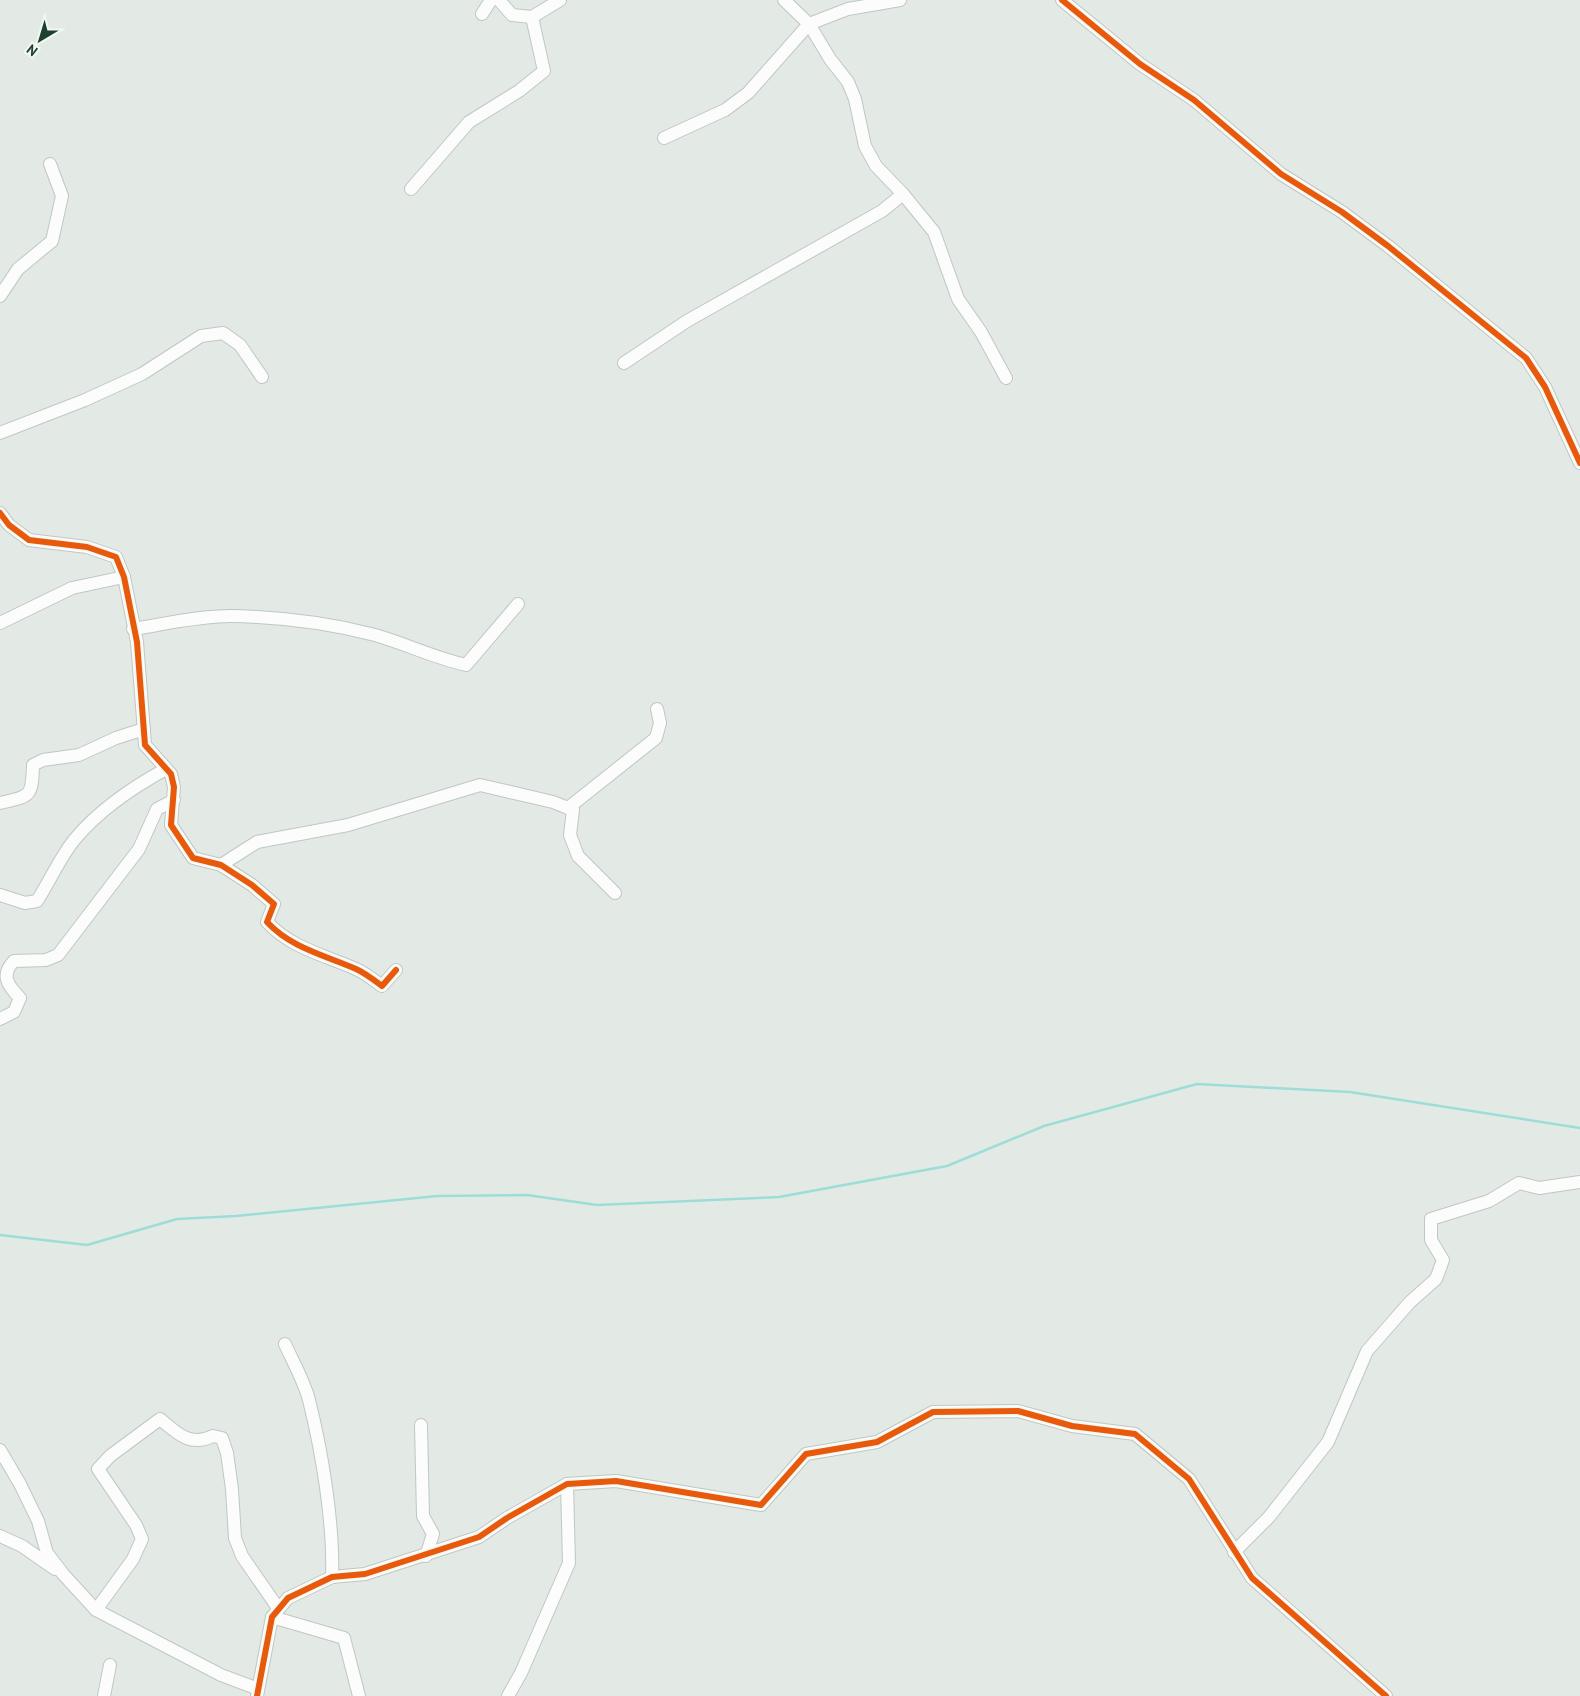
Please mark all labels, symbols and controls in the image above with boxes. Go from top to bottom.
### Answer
north arrow [15,15,65,65]
text: N [23,40,41,60]

